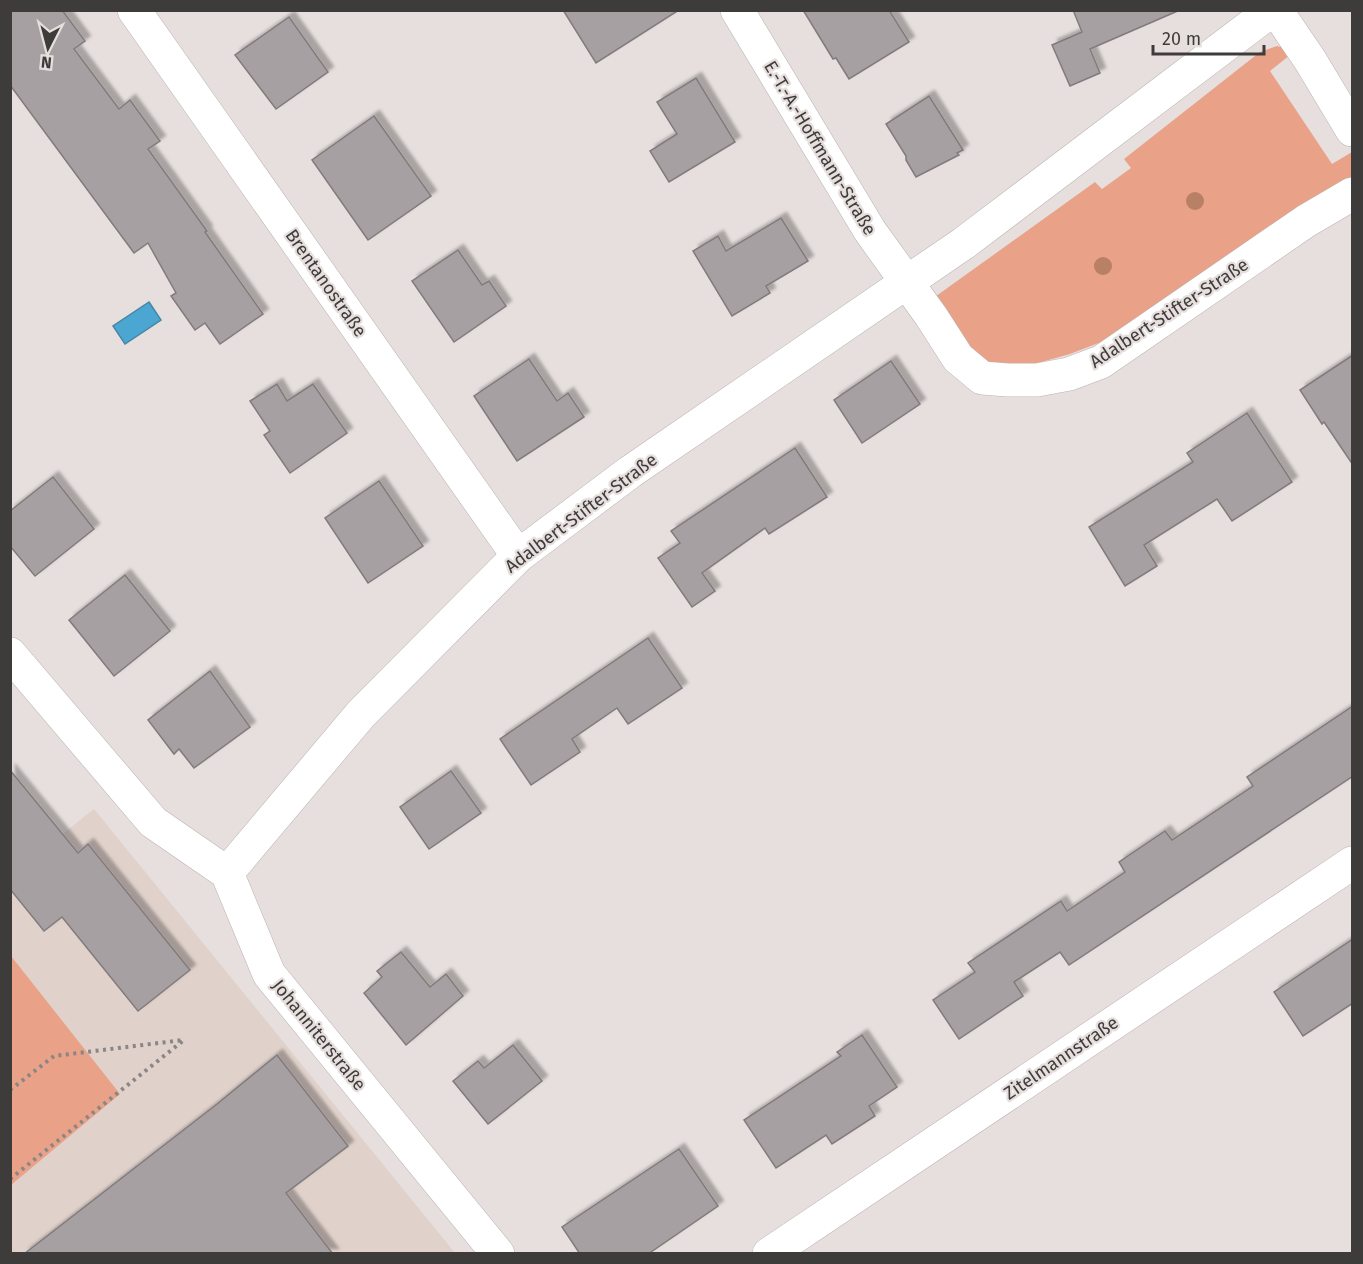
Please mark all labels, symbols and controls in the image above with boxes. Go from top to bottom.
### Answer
north arrow [18,18,78,78]
scale bar [1153,18,1264,56]
text: 20 m [1162,28,1201,50]
text: N [40,52,53,72]
street label: E.-T.-A.-Hoffmann-Straße [759,57,881,239]
street label: Brentanostraße [281,225,371,341]
street label: Adalbert-Stifter-Straße [1085,253,1253,373]
street label: Adalbert-Stifter-Straße [501,449,661,577]
street label: Johanniterstraße [267,975,371,1095]
street label: Zitelmannstraße [999,1012,1123,1104]

